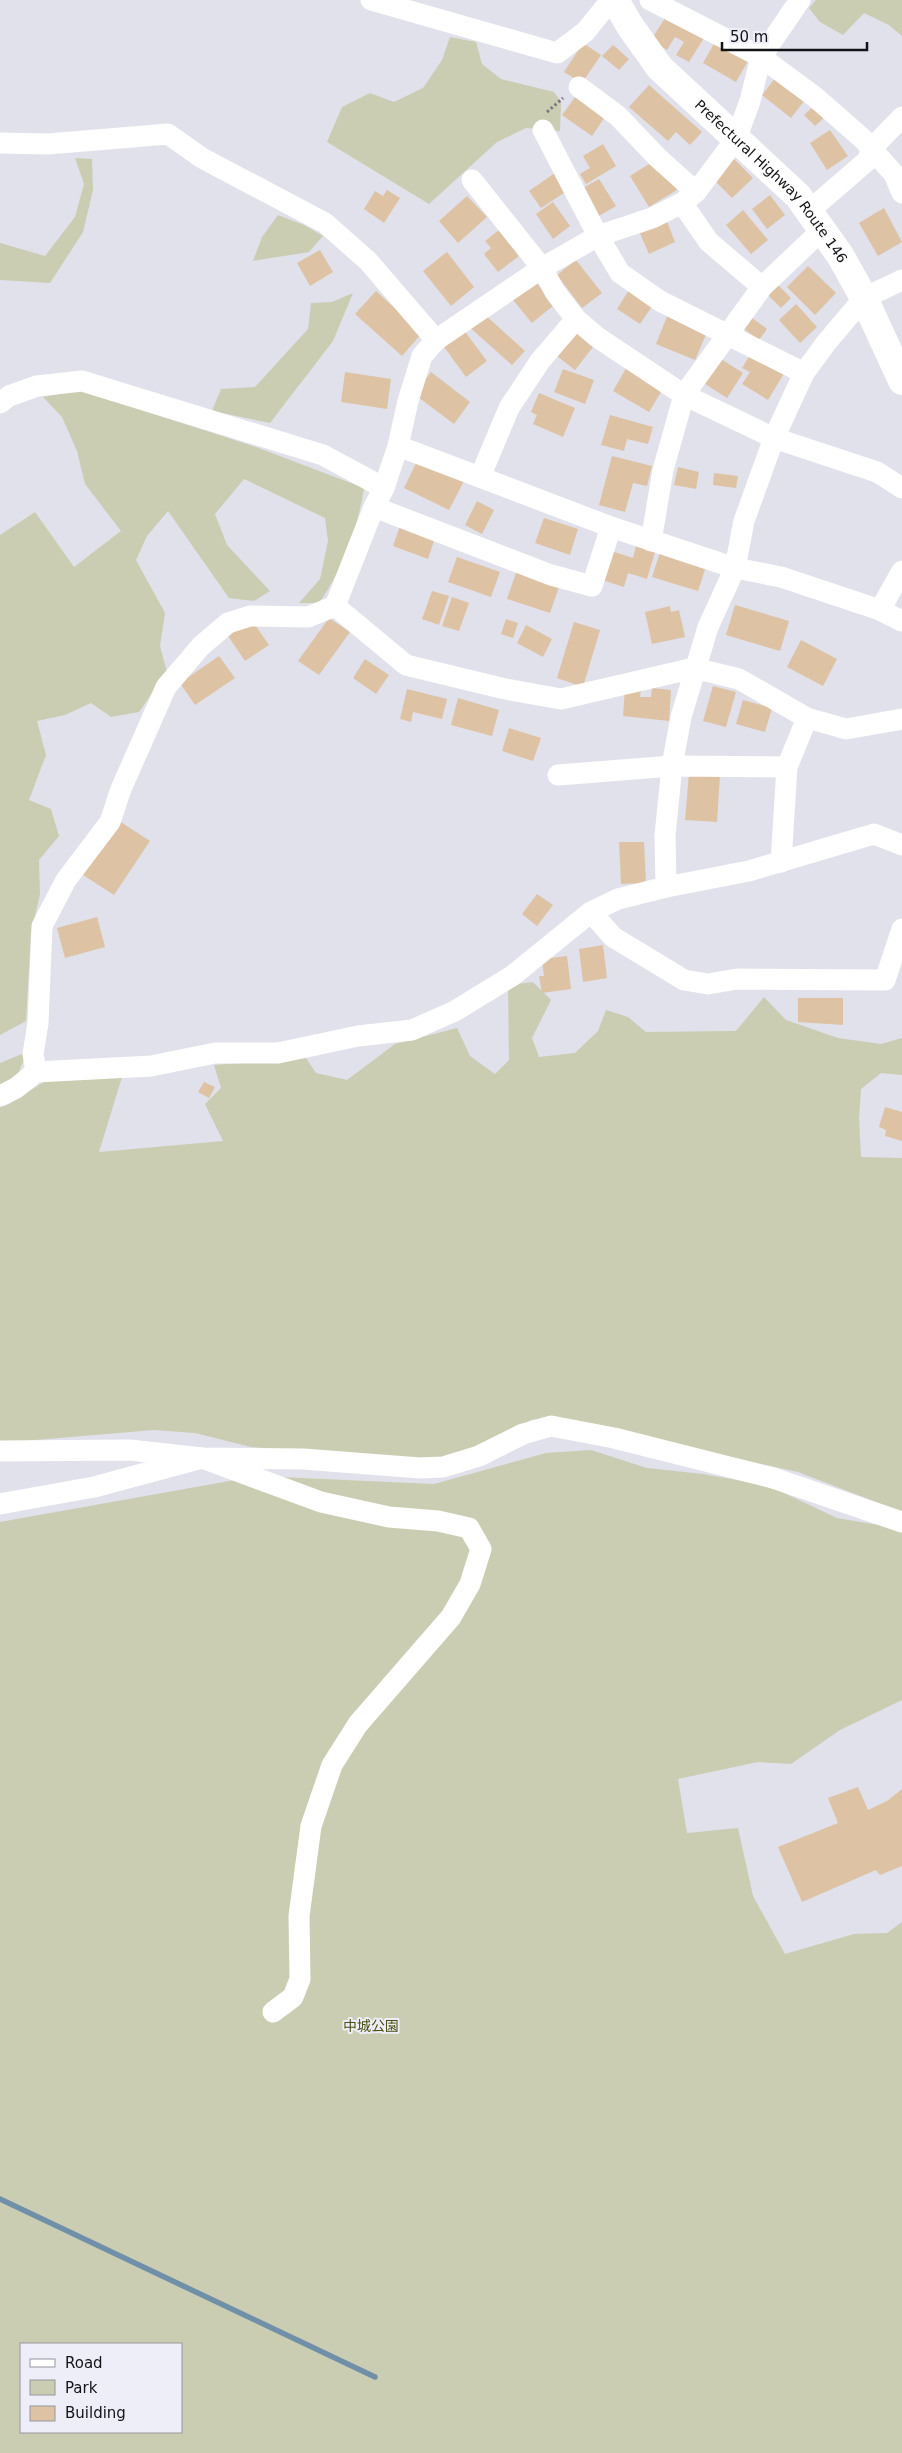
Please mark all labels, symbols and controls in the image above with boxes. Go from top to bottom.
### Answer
scale bar [722,20,867,52]
text: 50 m [730,28,768,46]
street label: Prefectural Highway Route 146 [692,97,851,266]
park label: 中城公園 [343,2018,399,2034]
legend [20,2343,182,2433]
text: Road [65,2354,103,2372]
text: Park [65,2379,98,2397]
text: Building [65,2404,126,2422]

